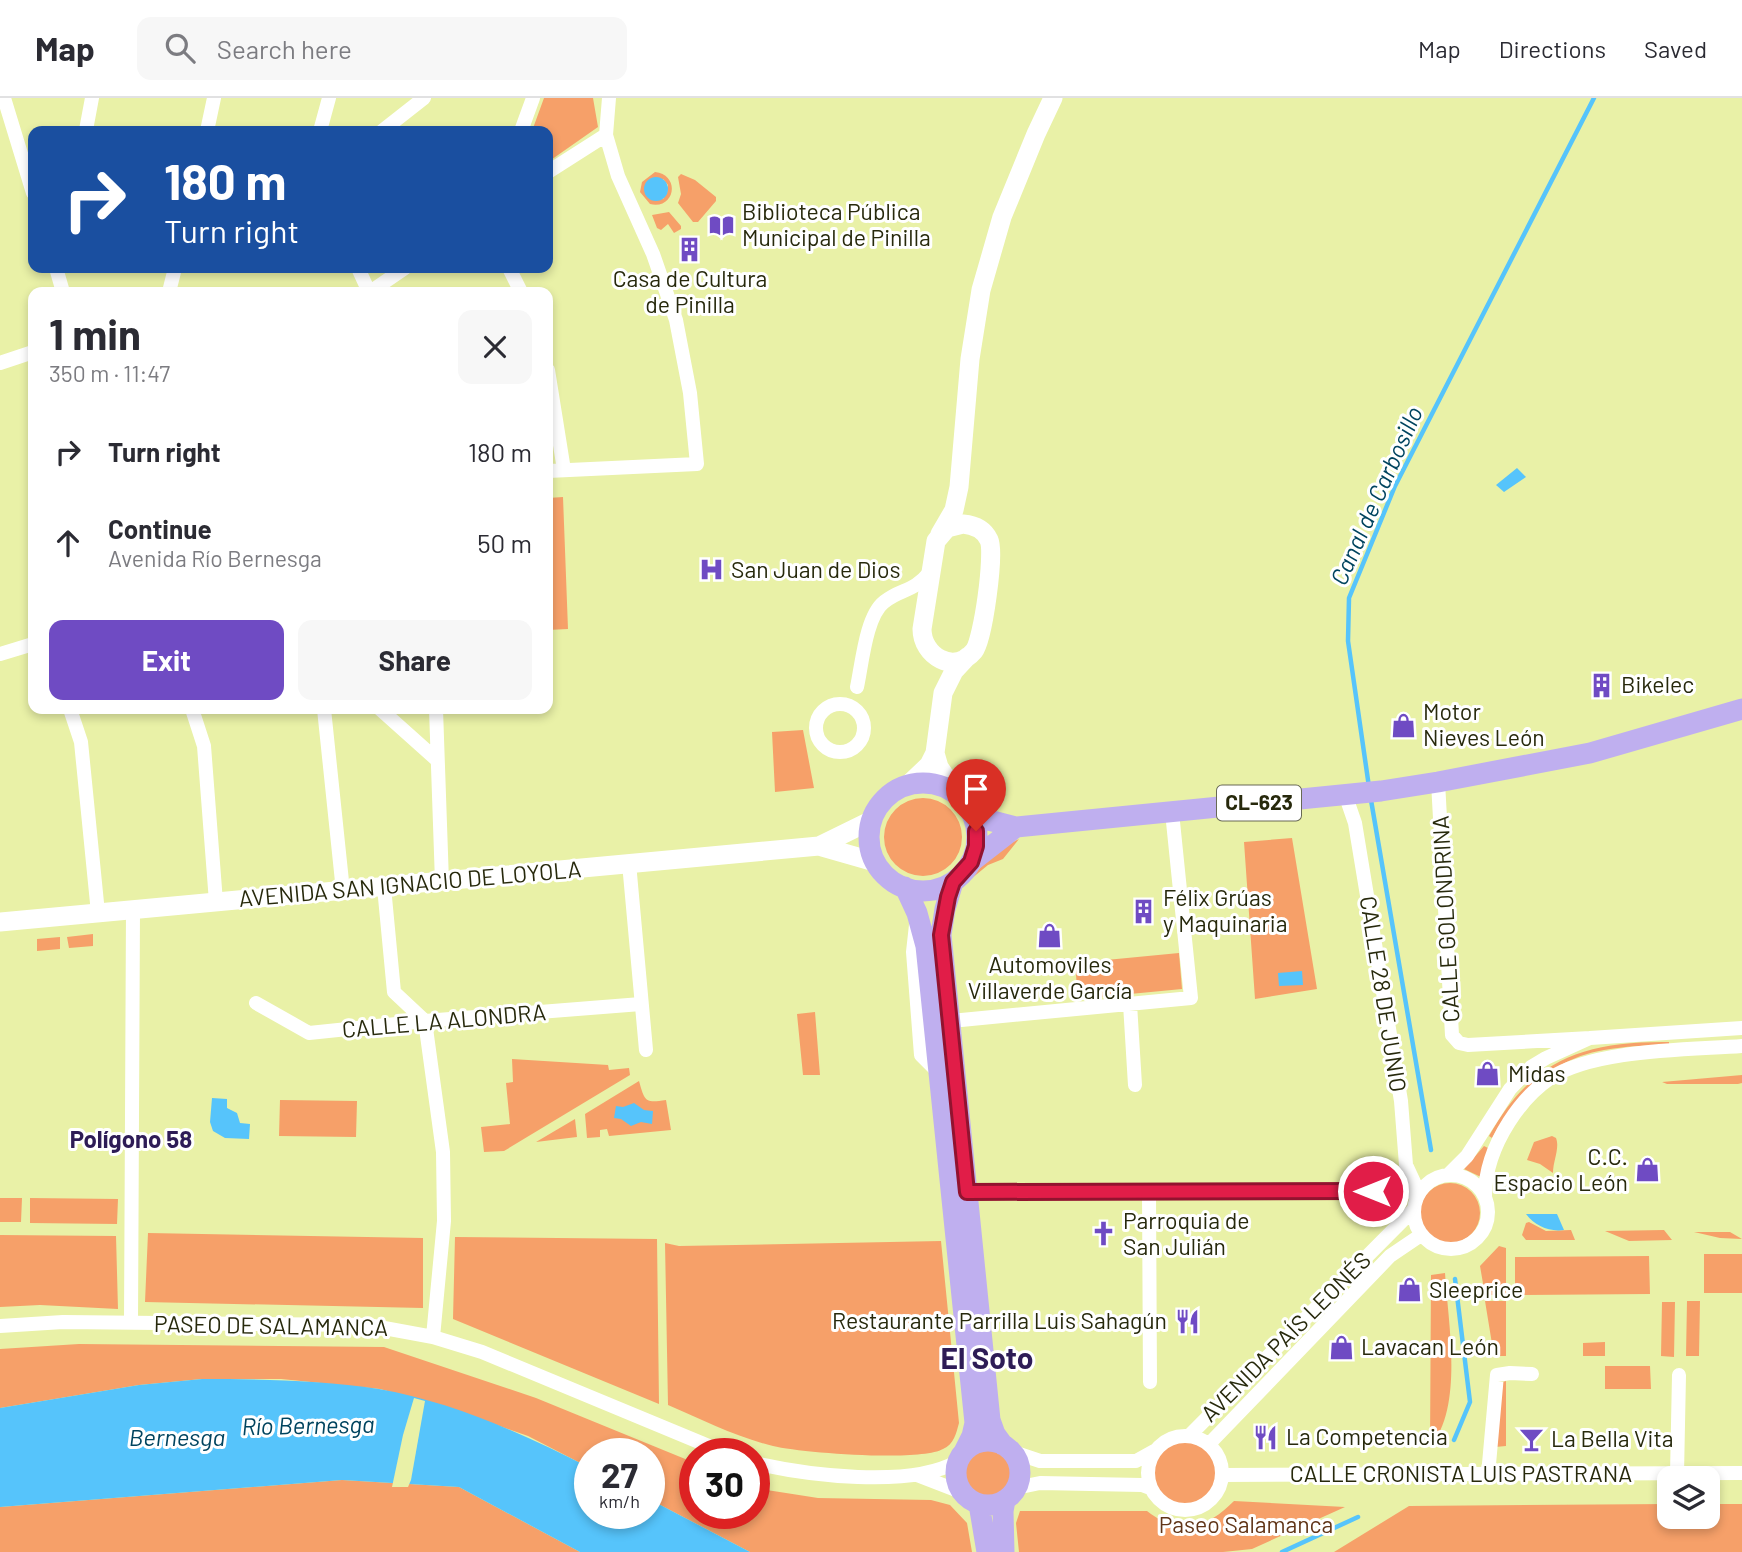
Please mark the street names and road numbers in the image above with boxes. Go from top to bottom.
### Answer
road number: CL-623 [1217,786,1301,820]
street label: CALLE GOLONDRINA [1426,815,1464,1023]
street label: AVENIDA SAN IGNACIO DE LOYOLA [237,854,582,912]
street label: CALLE 28 DE JUNIO [1355,894,1413,1094]
street label: CALLE LA ALONDRA [341,997,547,1043]
street label: AVENIDA PAÍS LEONÉS [1195,1246,1376,1427]
street label: PASEO DE SALAMANCA [154,1309,388,1341]
street label: CALLE CRONISTA LUIS PASTRANA [1290,1459,1632,1487]

